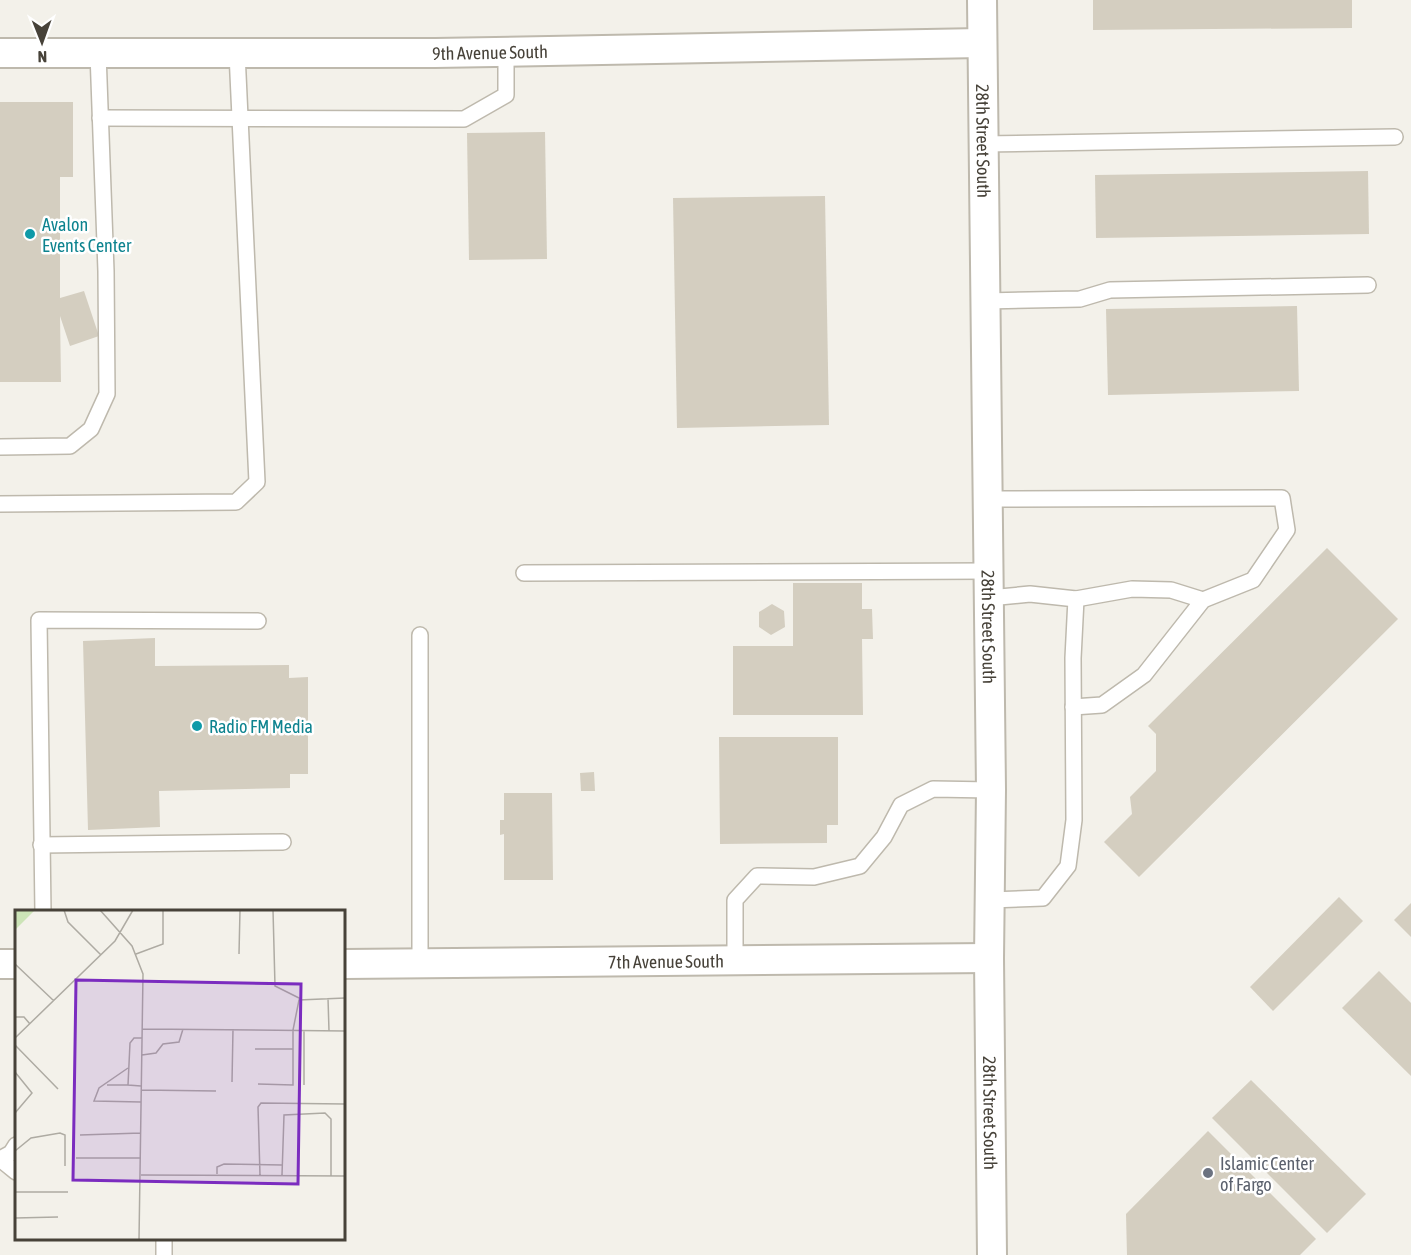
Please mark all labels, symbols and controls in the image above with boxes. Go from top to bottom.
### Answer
north arrow [12,12,72,72]
street label: 9th Avenue South [432,40,548,64]
text: N [37,48,47,66]
street label: 28th Street South [972,84,995,198]
place label: Avalon Events Center [42,214,132,256]
marker: Avalon Events Center [23,227,37,241]
street label: 28th Street South [978,570,1000,684]
place label: Radio FM Media [209,716,313,737]
marker: Radio FM Media [190,719,204,733]
inset map [15,910,345,1240]
street label: 7th Avenue South [608,950,724,972]
street label: 28th Street South [979,1056,1002,1170]
place label: Islamic Center of Fargo [1220,1153,1314,1195]
marker: Islamic Center of Fargo [1201,1166,1215,1180]

